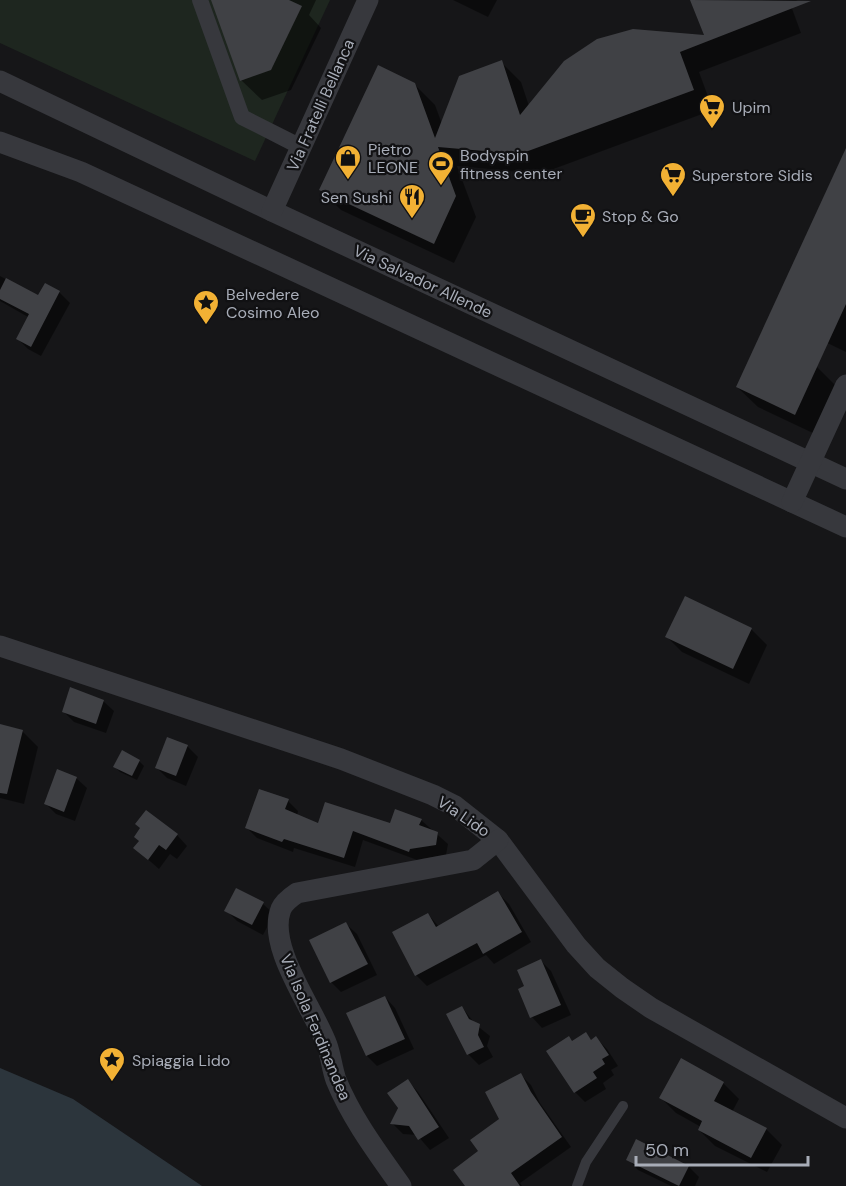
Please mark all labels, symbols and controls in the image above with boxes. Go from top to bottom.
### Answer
street label: Via Fratelli Bellanca [282,36,359,175]
supermarket icon: Upim [697,92,727,130]
place label: Upim [732,97,771,118]
place label: Pietro LEONE [368,139,418,178]
shop icon: Pietro LEONE [333,143,363,181]
place label: Bodyspin fitness center [460,145,562,184]
sports icon: Bodyspin fitness center [426,149,456,187]
supermarket icon: Superstore Sidis [658,160,688,198]
place label: Superstore Sidis [692,165,813,186]
restaurant icon: Sen Sushi [397,182,427,220]
place label: Sen Sushi [321,187,392,208]
cafe icon: Stop & Go [568,201,598,239]
place label: Stop & Go [602,206,679,227]
street label: Via Salvador Allende [350,240,495,323]
place label: Belvedere Cosimo Aleo [226,284,320,323]
place icon: Belvedere Cosimo Aleo [191,288,221,326]
street label: Via Lido [433,791,494,842]
street label: Via Isola Ferdinandea [275,951,356,1104]
place icon: Spiaggia Lido [97,1045,127,1083]
place label: Spiaggia Lido [132,1050,230,1071]
scale bar [636,1129,808,1167]
text: 50 m [645,1138,689,1162]

